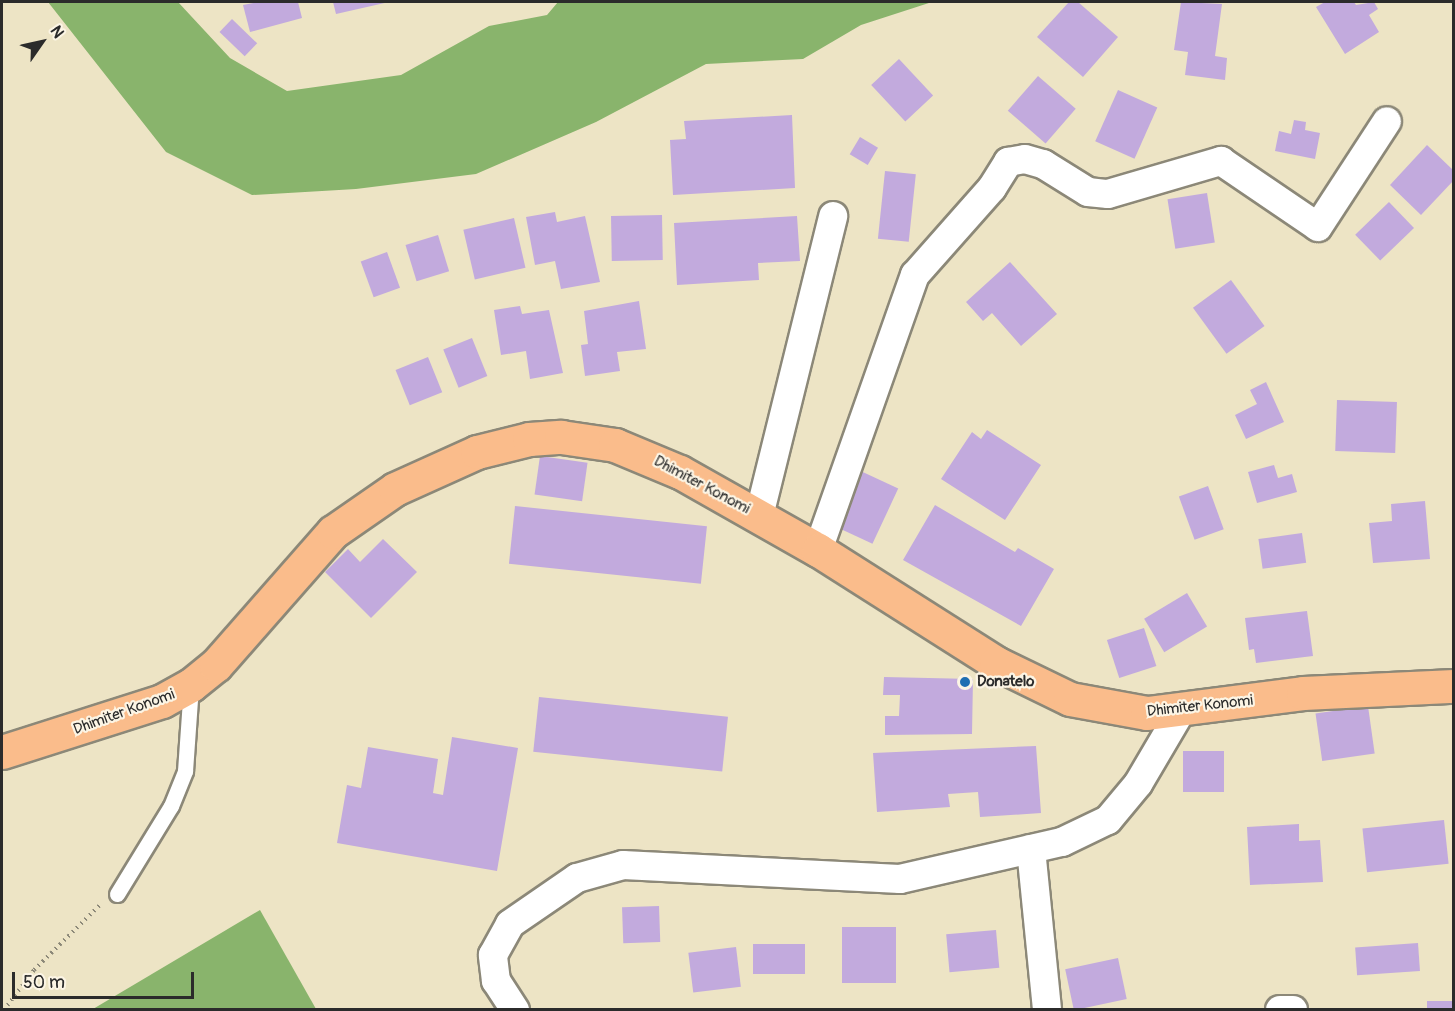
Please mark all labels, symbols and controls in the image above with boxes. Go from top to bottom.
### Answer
north arrow [12,12,72,72]
text: N [46,22,68,42]
street label: Dhimiter Konomi [651,452,753,518]
place label: Donatelo [977,673,1034,691]
marker: Donatelo [958,675,972,689]
street label: Dhimiter Konomi [71,685,177,739]
street label: Dhimiter Konomi [1146,691,1254,721]
scale bar [15,960,196,998]
text: 50 m [23,971,65,994]

